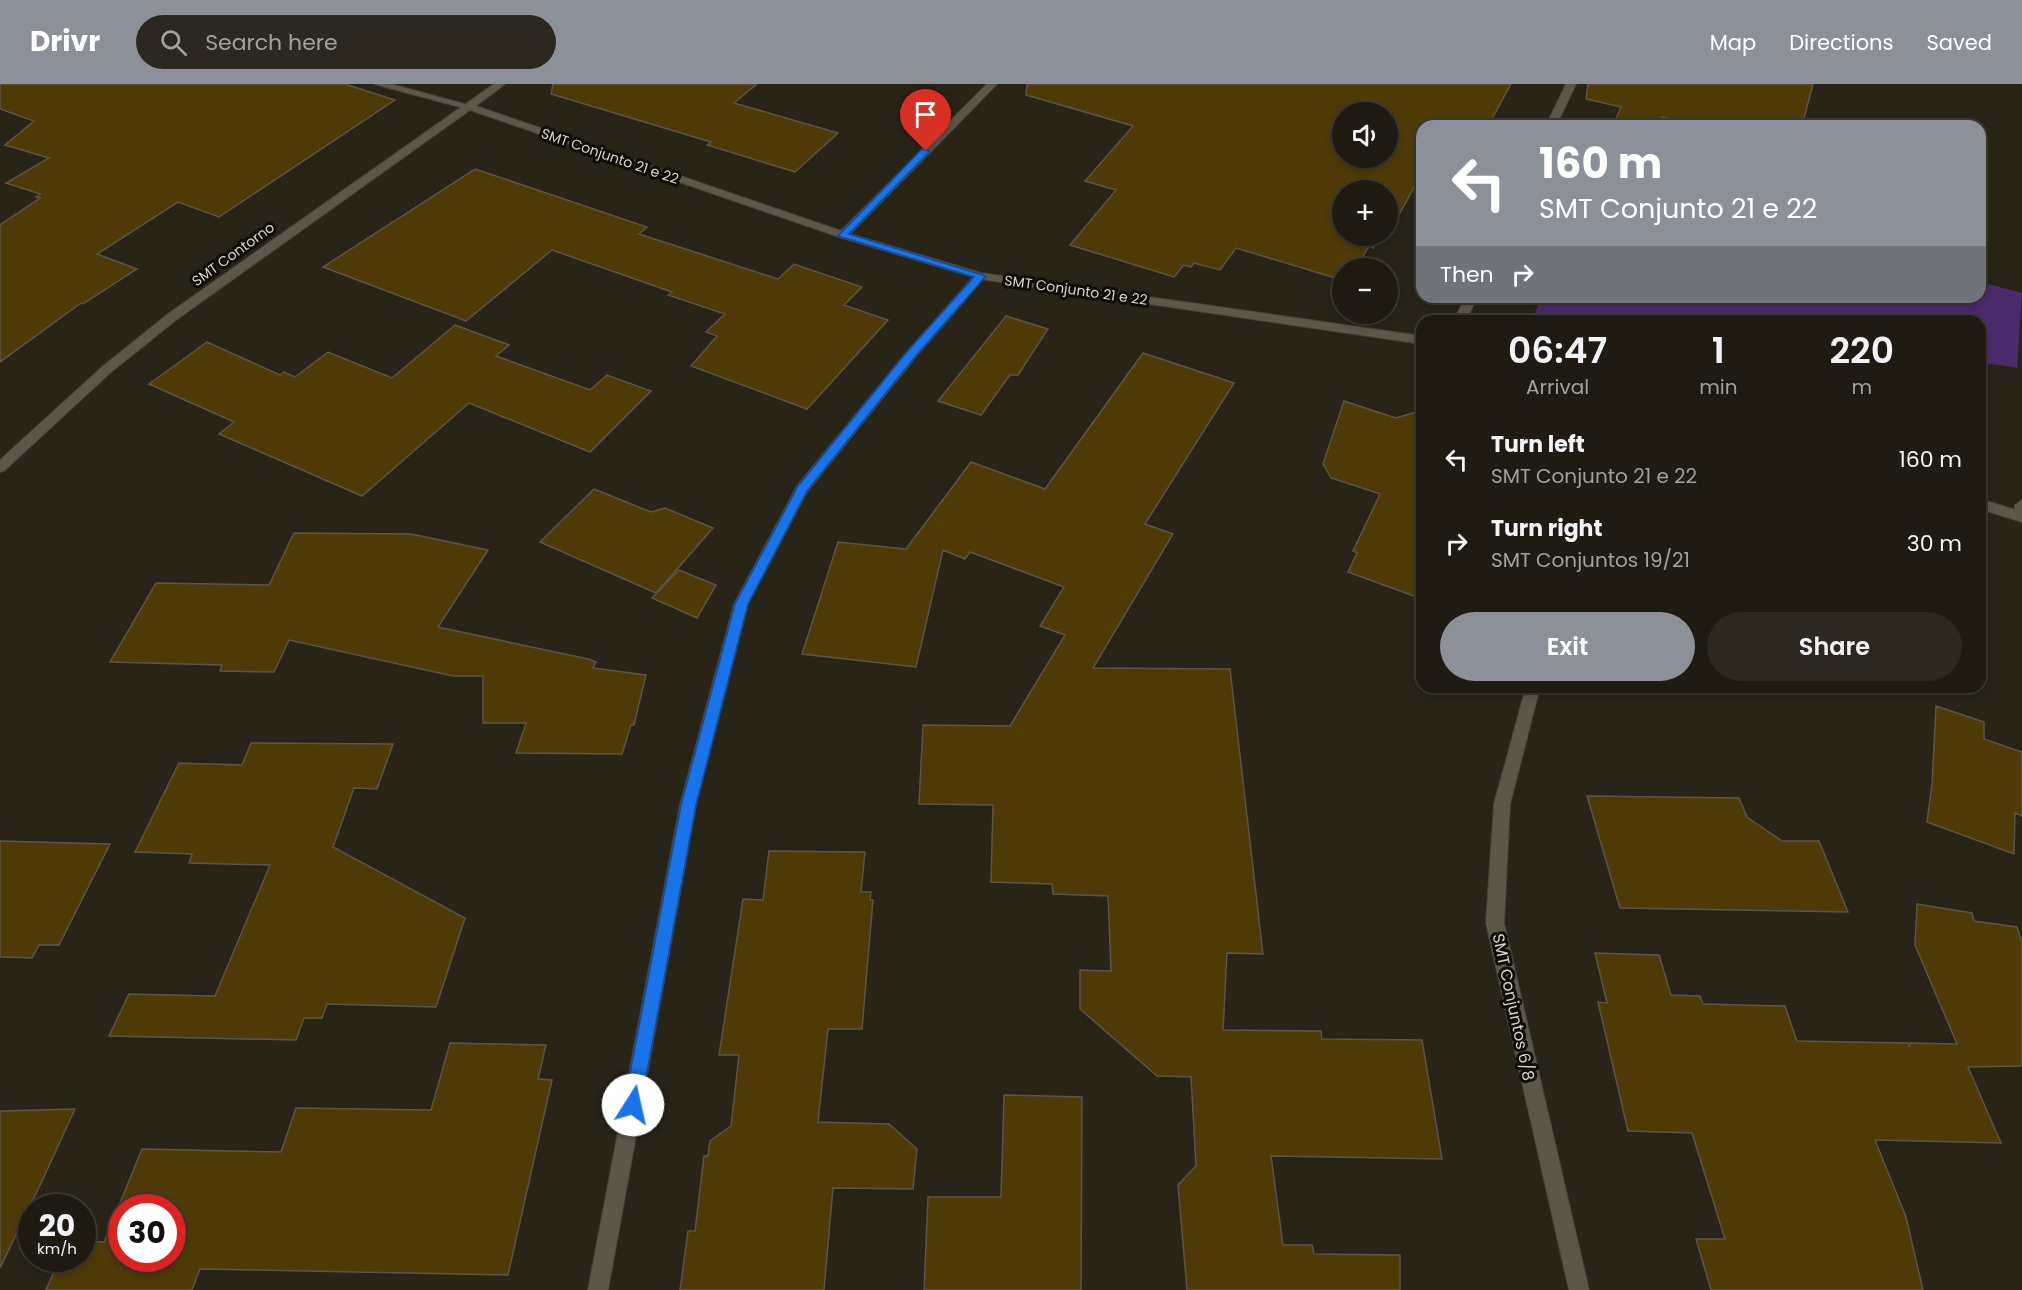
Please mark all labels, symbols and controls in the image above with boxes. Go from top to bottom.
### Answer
search box [136,15,556,69]
text: Drivr [30,22,100,61]
icon: search [157,26,190,59]
text: Search here [205,27,338,58]
text: Map [1710,28,1756,57]
text: Directions [1789,28,1893,57]
text: Saved [1926,28,1992,57]
pin [900,89,951,151]
icon: arrive [909,98,942,131]
map controls [1332,102,1398,324]
button: sound [1332,102,1398,168]
street label: SMT Conjunto 21 e 22 [539,123,681,189]
text: 160 m [1539,134,1662,193]
icon: left [1440,144,1518,222]
button: + [1332,180,1398,246]
text: SMT Conjunto 21 e 22 [1539,190,1817,227]
street label: SMT Contorno [188,217,278,291]
button: − [1332,258,1398,324]
icon: right [1506,258,1539,291]
text: Then [1440,259,1494,290]
street label: SMT Conjunto 21 e 22 [1003,270,1149,310]
text: 06:47 [1508,325,1607,376]
text: 1 [1712,325,1725,376]
text: 220 [1829,325,1894,376]
text: Arrival [1526,373,1589,401]
text: min [1699,373,1738,401]
text: m [1851,373,1872,401]
text: Turn left [1491,429,1585,460]
icon: left [1440,443,1473,476]
text: 160 m [1899,444,1962,475]
text: SMT Conjunto 21 e 22 [1491,462,1697,490]
text: Turn right [1491,513,1602,544]
icon: right [1440,527,1473,560]
text: 30 m [1907,528,1962,559]
text: SMT Conjuntos 19/21 [1491,546,1690,574]
button: Exit [1440,612,1695,681]
button: Share [1707,612,1962,681]
street label: SMT Conjuntos 6/8 [1487,931,1540,1083]
position arrow [601,1073,665,1137]
speed limit sign: 30 [108,1194,186,1272]
text: 20 [39,1204,75,1247]
text: km/h [37,1238,77,1259]

